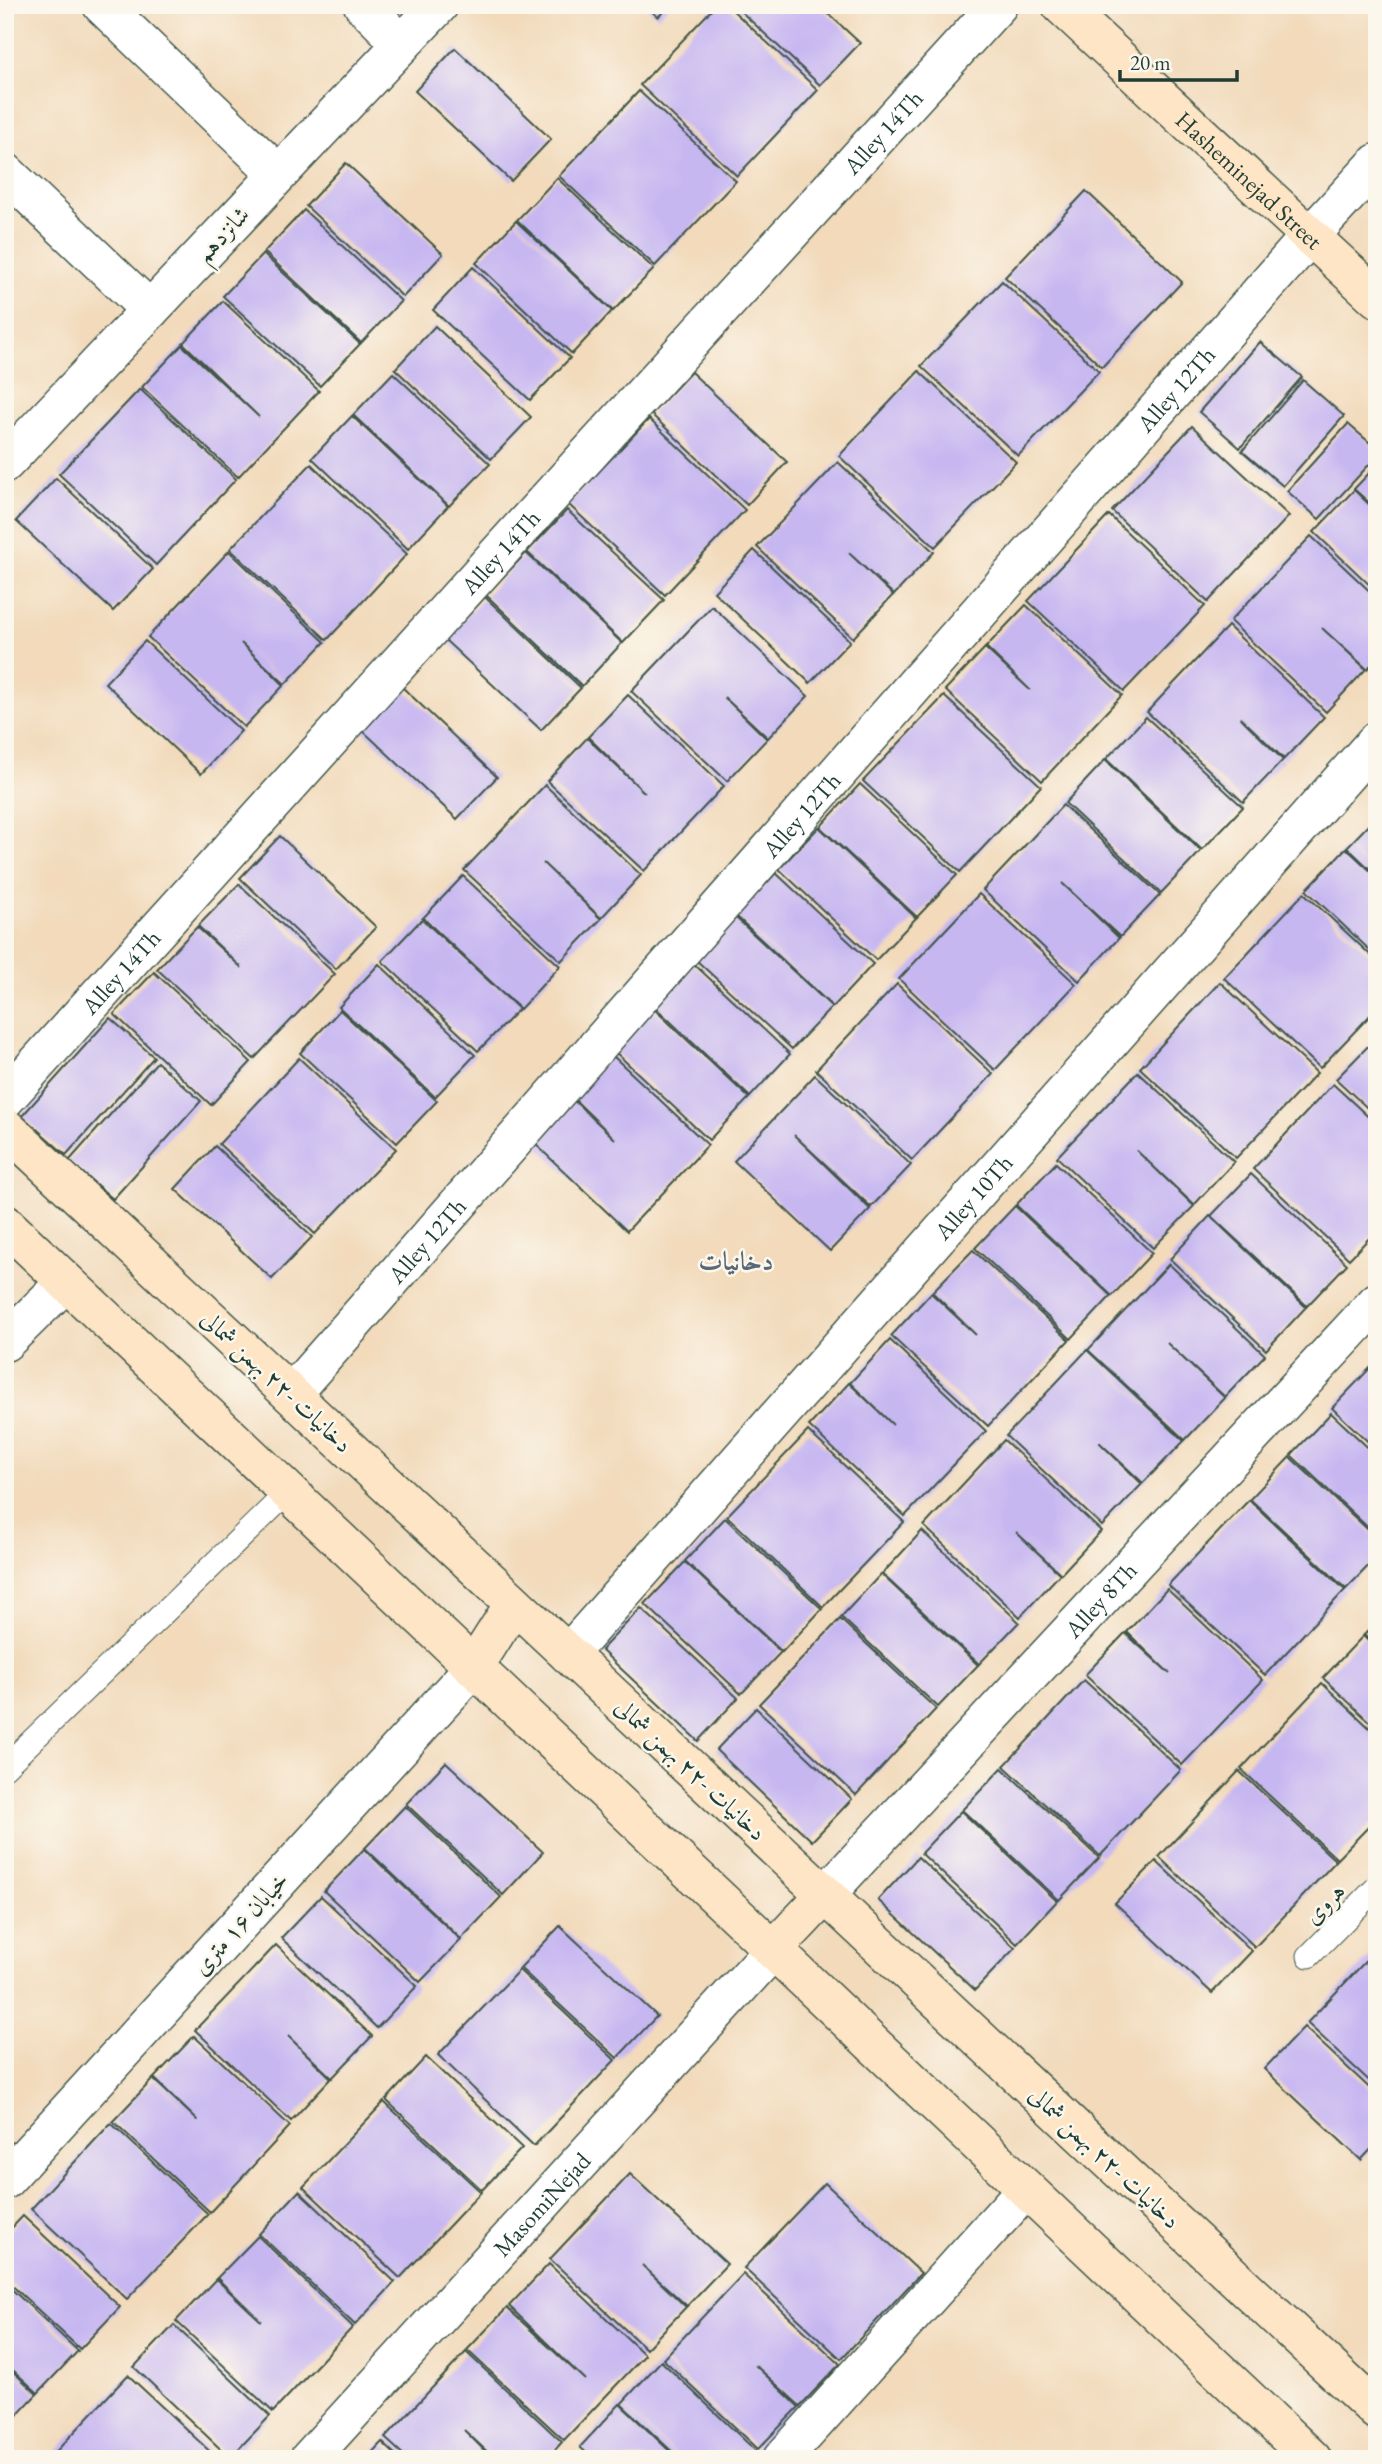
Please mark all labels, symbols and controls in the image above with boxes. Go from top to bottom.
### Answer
scale bar [1120,38,1237,82]
text: 20 m [1130,49,1171,76]
street label: Alley 14Th [835,83,929,181]
street label: Hasheminejad Street [1169,104,1330,256]
street label: شانزدهم [188,199,261,274]
street label: Alley 12Th [1129,339,1222,439]
street label: Alley 14Th [453,502,546,601]
street label: Alley 12Th [754,765,847,865]
street label: Alley 14Th [73,922,167,1021]
street label: Alley 10Th [926,1147,1019,1247]
street label: Alley 12Th [380,1191,473,1290]
district label: دخانیات [699,1244,773,1278]
street label: دخانیات -۲۲ بهمن شمالی [194,1303,359,1460]
street label: Alley 8Th [1057,1555,1143,1645]
street label: دخانیات -۲۲ بهمن شمالی [608,1691,773,1848]
street label: خیابان ۱۶ متری [185,1865,295,1981]
street label: هروی [1296,1875,1352,1931]
street label: دخانیات -۲۲ بهمن شمالی [1022,2079,1187,2236]
street label: MasomiNejad [486,2145,597,2263]

